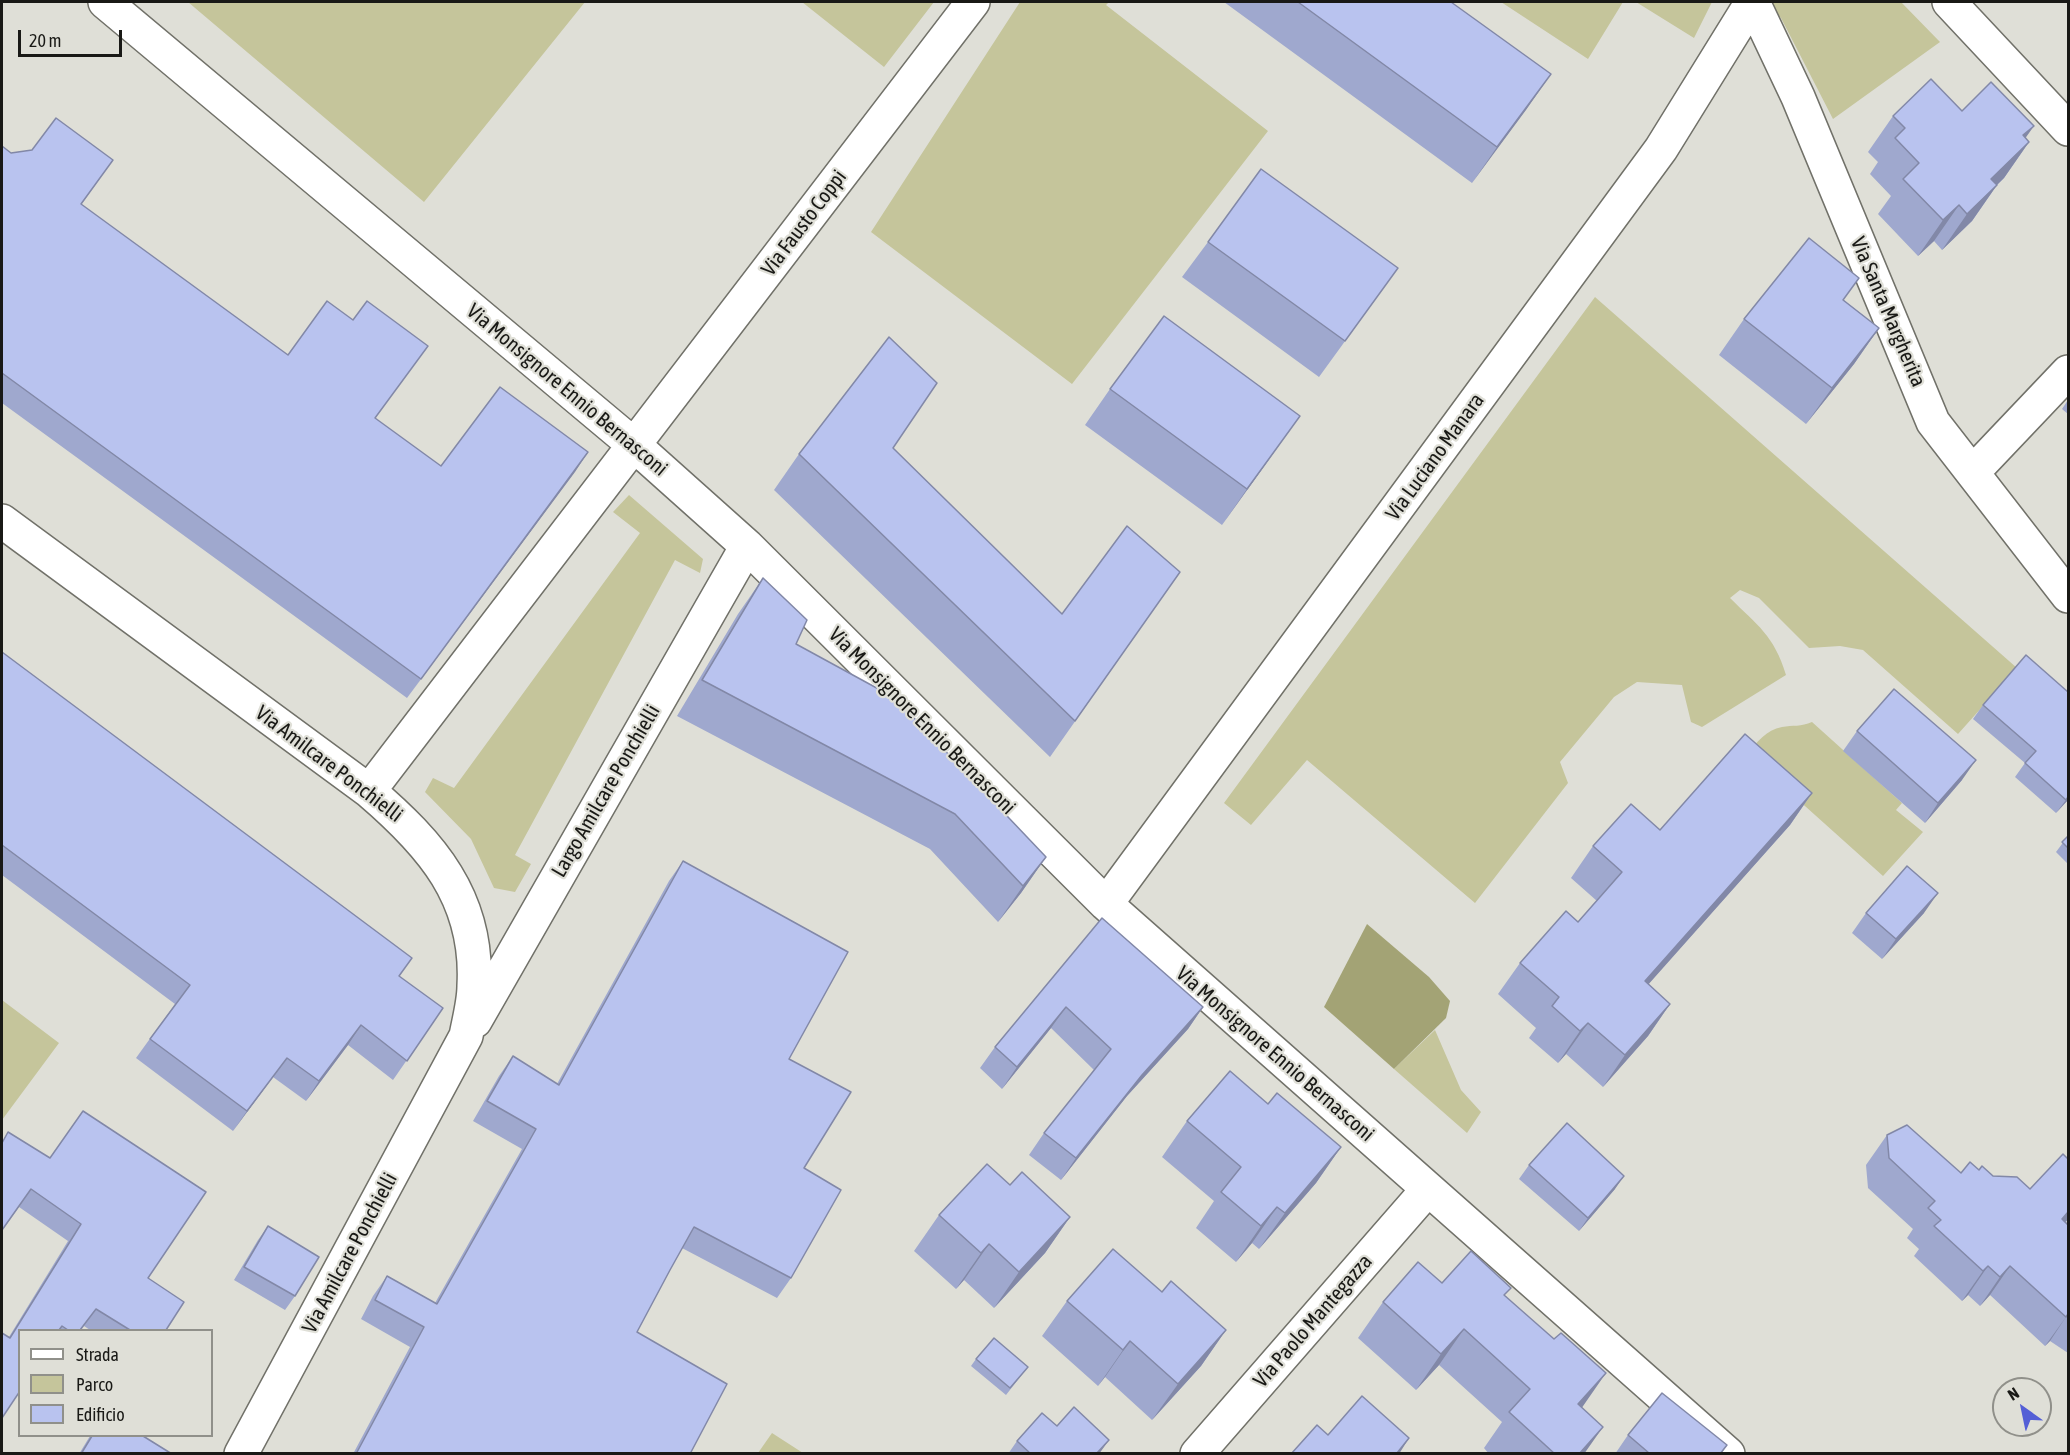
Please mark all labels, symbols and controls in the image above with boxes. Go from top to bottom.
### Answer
scale bar [21,18,124,56]
text: 20 m [29,30,61,51]
street label: Via Fausto Coppi [756,165,852,281]
street label: Via Santa Margherita [1845,233,1931,391]
street label: Via Monsignore Ennio Bernasconi [461,299,673,481]
street label: Via Luciano Manara [1381,389,1489,525]
street label: Via Monsignore Ennio Bernasconi [823,622,1021,820]
street label: Via Amilcare Ponchielli [250,700,408,828]
street label: Largo Amilcare Ponchielli [546,700,666,882]
street label: Via Monsignore Ennio Bernasconi [1171,961,1379,1147]
street label: Via Amilcare Ponchielli [297,1169,403,1337]
street label: Via Paolo Mantegazza [1248,1249,1378,1393]
legend [18,1329,213,1437]
text: Strada [76,1344,119,1365]
text: Parco [76,1374,113,1395]
north arrow [1992,1377,2052,1437]
text: N [2004,1383,2022,1404]
text: Edificio [76,1404,125,1425]

